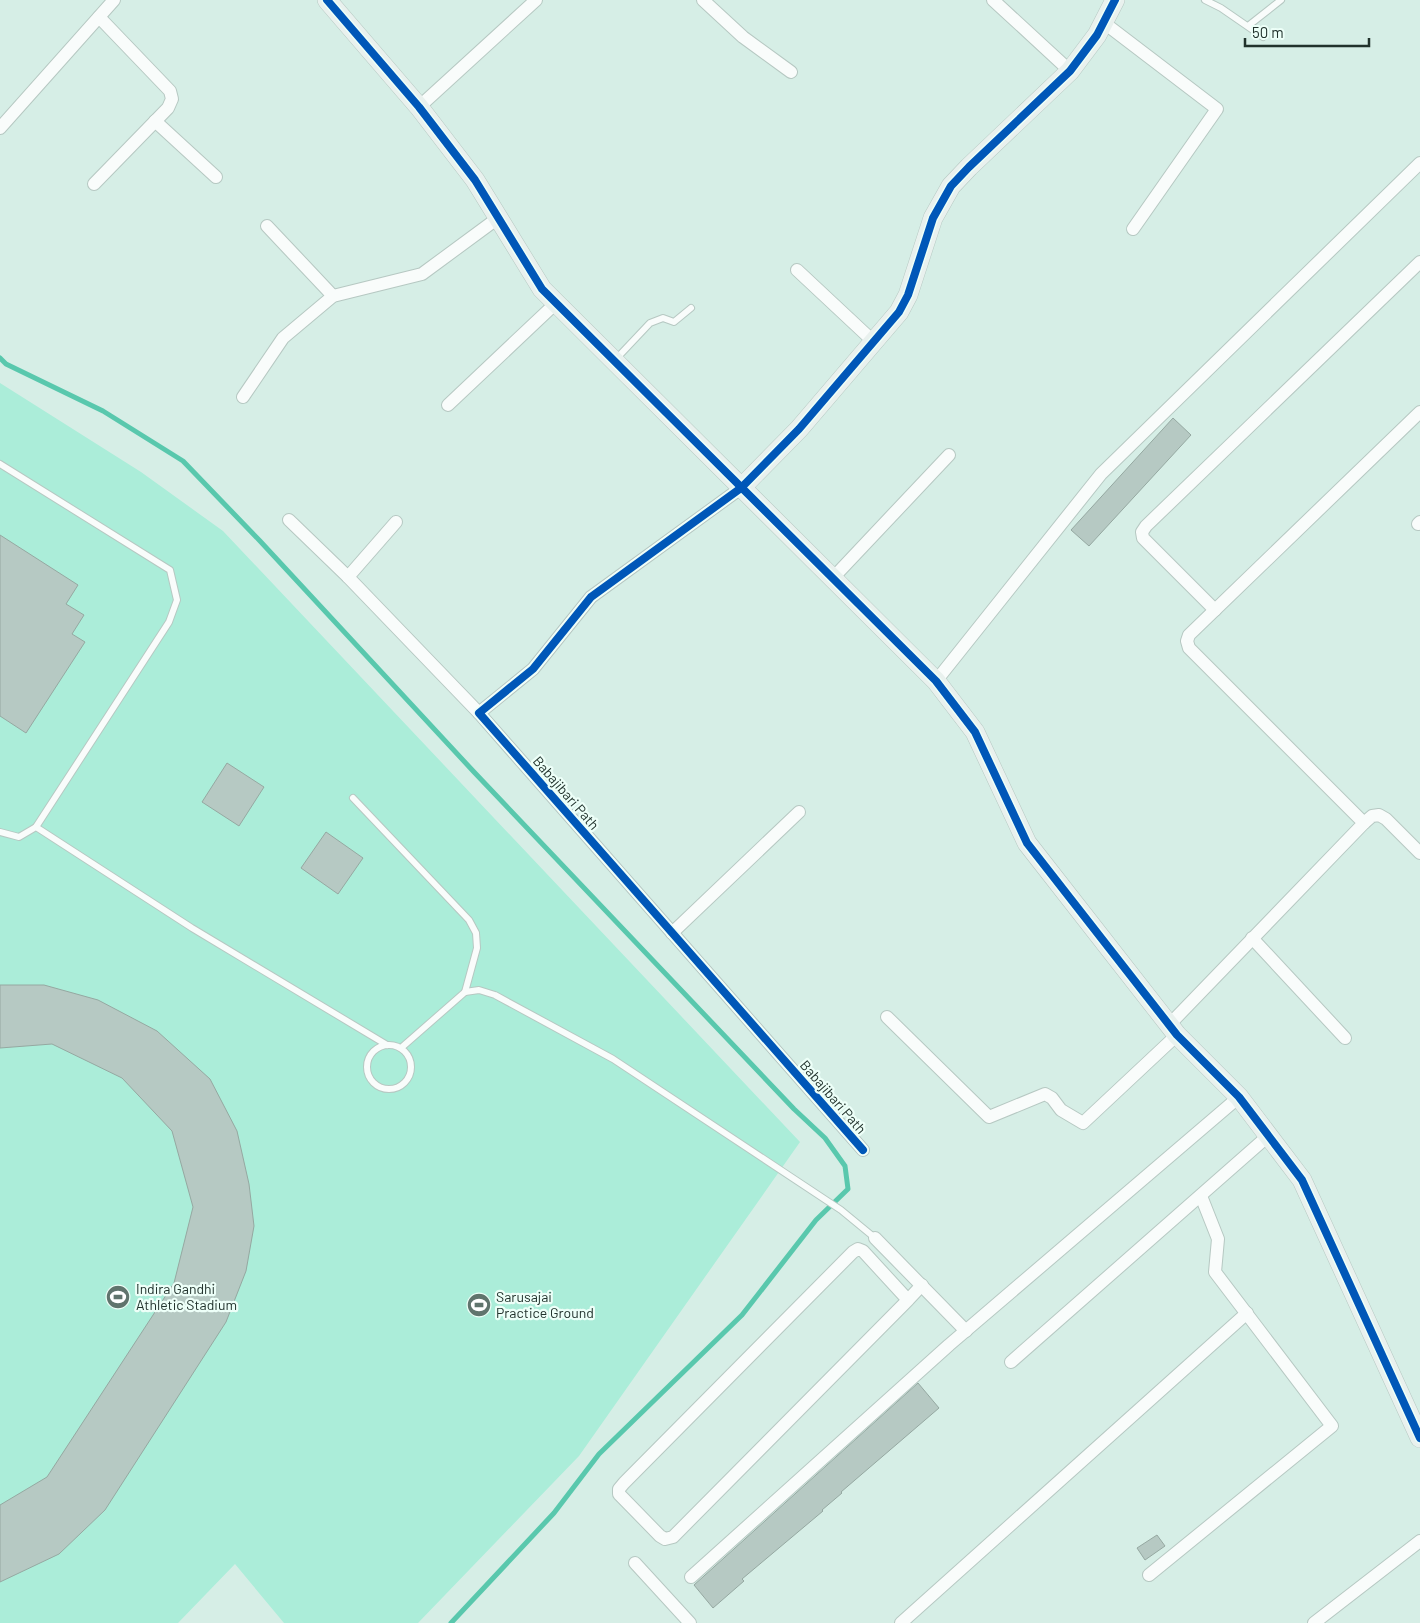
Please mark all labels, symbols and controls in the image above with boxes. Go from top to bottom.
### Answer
scale bar [1245,15,1369,47]
text: 50 m [1252,23,1284,41]
street label: Babajibari Path [530,752,603,833]
street label: Babajibari Path [797,1056,870,1137]
place label: Indira Gandhi Athletic Stadium [136,1280,237,1313]
sports icon: Indira Gandhi Athletic Stadium [105,1284,131,1310]
place label: Sarusajai Practice Ground [496,1288,594,1321]
sports icon: Sarusajai Practice Ground [466,1292,492,1318]

